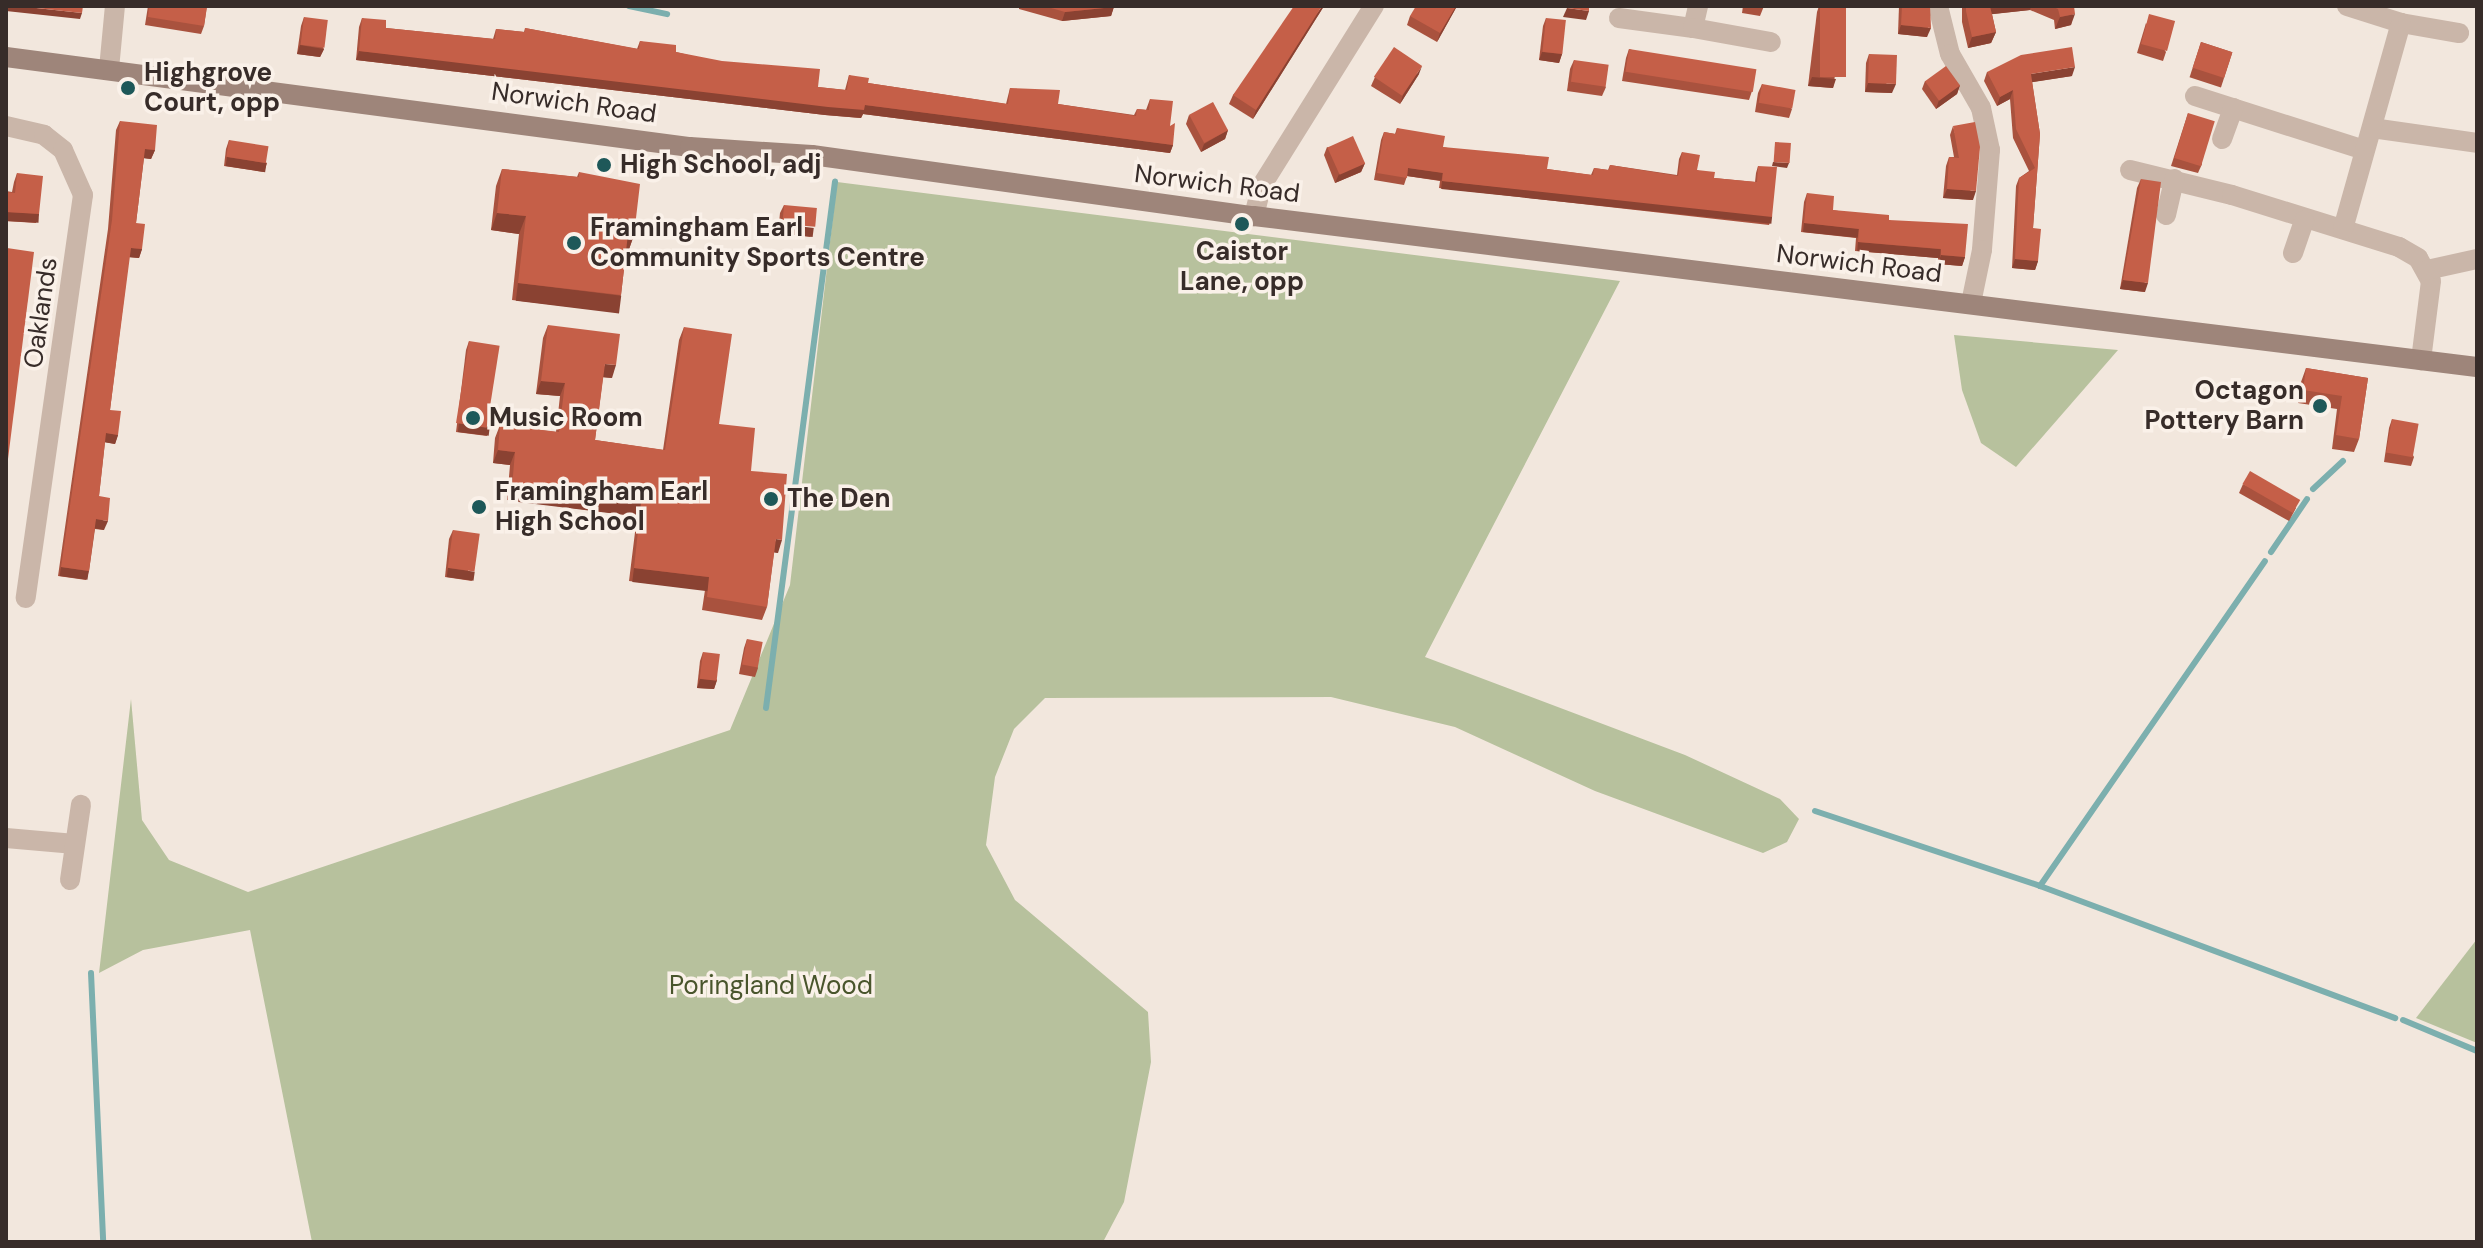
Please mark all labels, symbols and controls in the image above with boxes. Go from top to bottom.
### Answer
place label: Highgrove Court, opp [144,57,280,118]
street label: Norwich Road [489,76,659,130]
marker: Highgrove Court, opp [119,79,137,97]
place label: High School, adj [620,149,821,181]
marker: High School, adj [595,156,613,174]
street label: Norwich Road [1133,158,1301,210]
place label: Framingham Earl Community Sports Centre [590,212,925,274]
marker: Caistor Lane, opp [1233,215,1251,233]
marker: Framingham Earl Community Sports Centre [565,234,583,252]
place label: Caistor Lane, opp [1180,236,1304,298]
street label: Norwich Road [1775,238,1943,290]
street label: Oaklands [18,256,64,370]
place label: Octagon Pottery Barn [2145,375,2304,436]
marker: Octagon Pottery Barn [2311,397,2329,415]
place label: Music Room [489,402,643,434]
marker: Music Room [464,409,482,427]
place label: Framingham Earl High School [495,476,708,538]
place label: The Den [787,483,890,515]
marker: The Den [762,490,780,508]
marker: Framingham Earl High School [470,498,488,516]
park label: Poringland Wood [669,970,873,1002]

